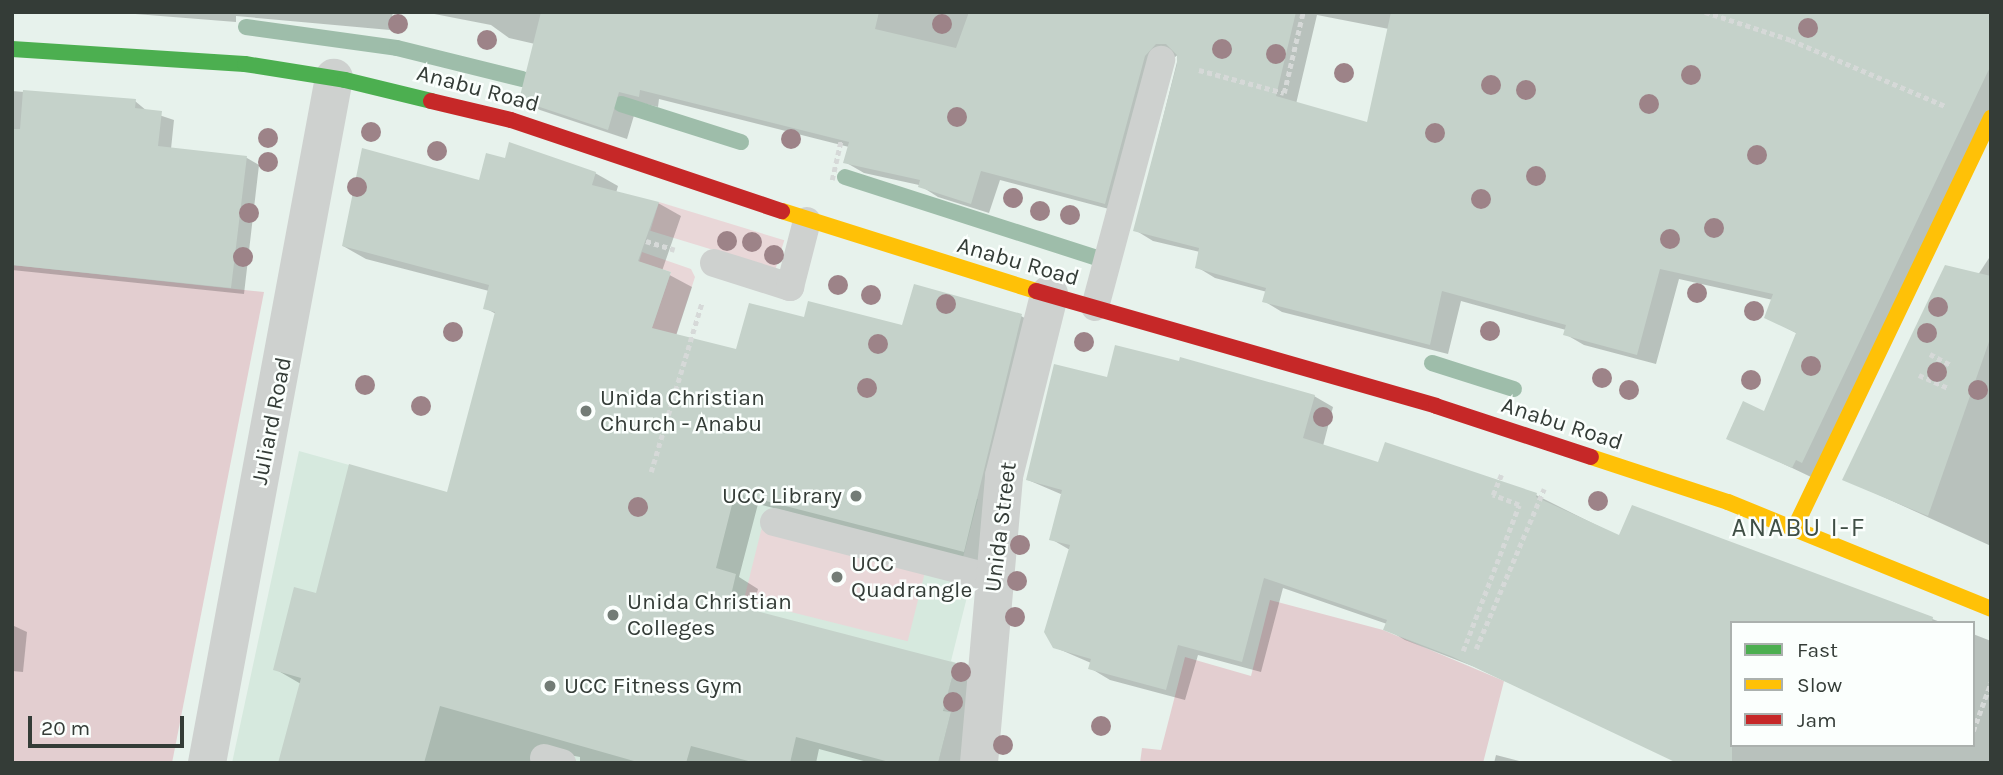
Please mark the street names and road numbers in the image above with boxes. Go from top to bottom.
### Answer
street label: Anabu Road [414,59,542,119]
street label: Anabu Road [954,231,1082,293]
street label: Juliard Road [246,355,298,487]
street label: Anabu Road [1498,391,1626,457]
street label: Unida Street [979,460,1023,594]

